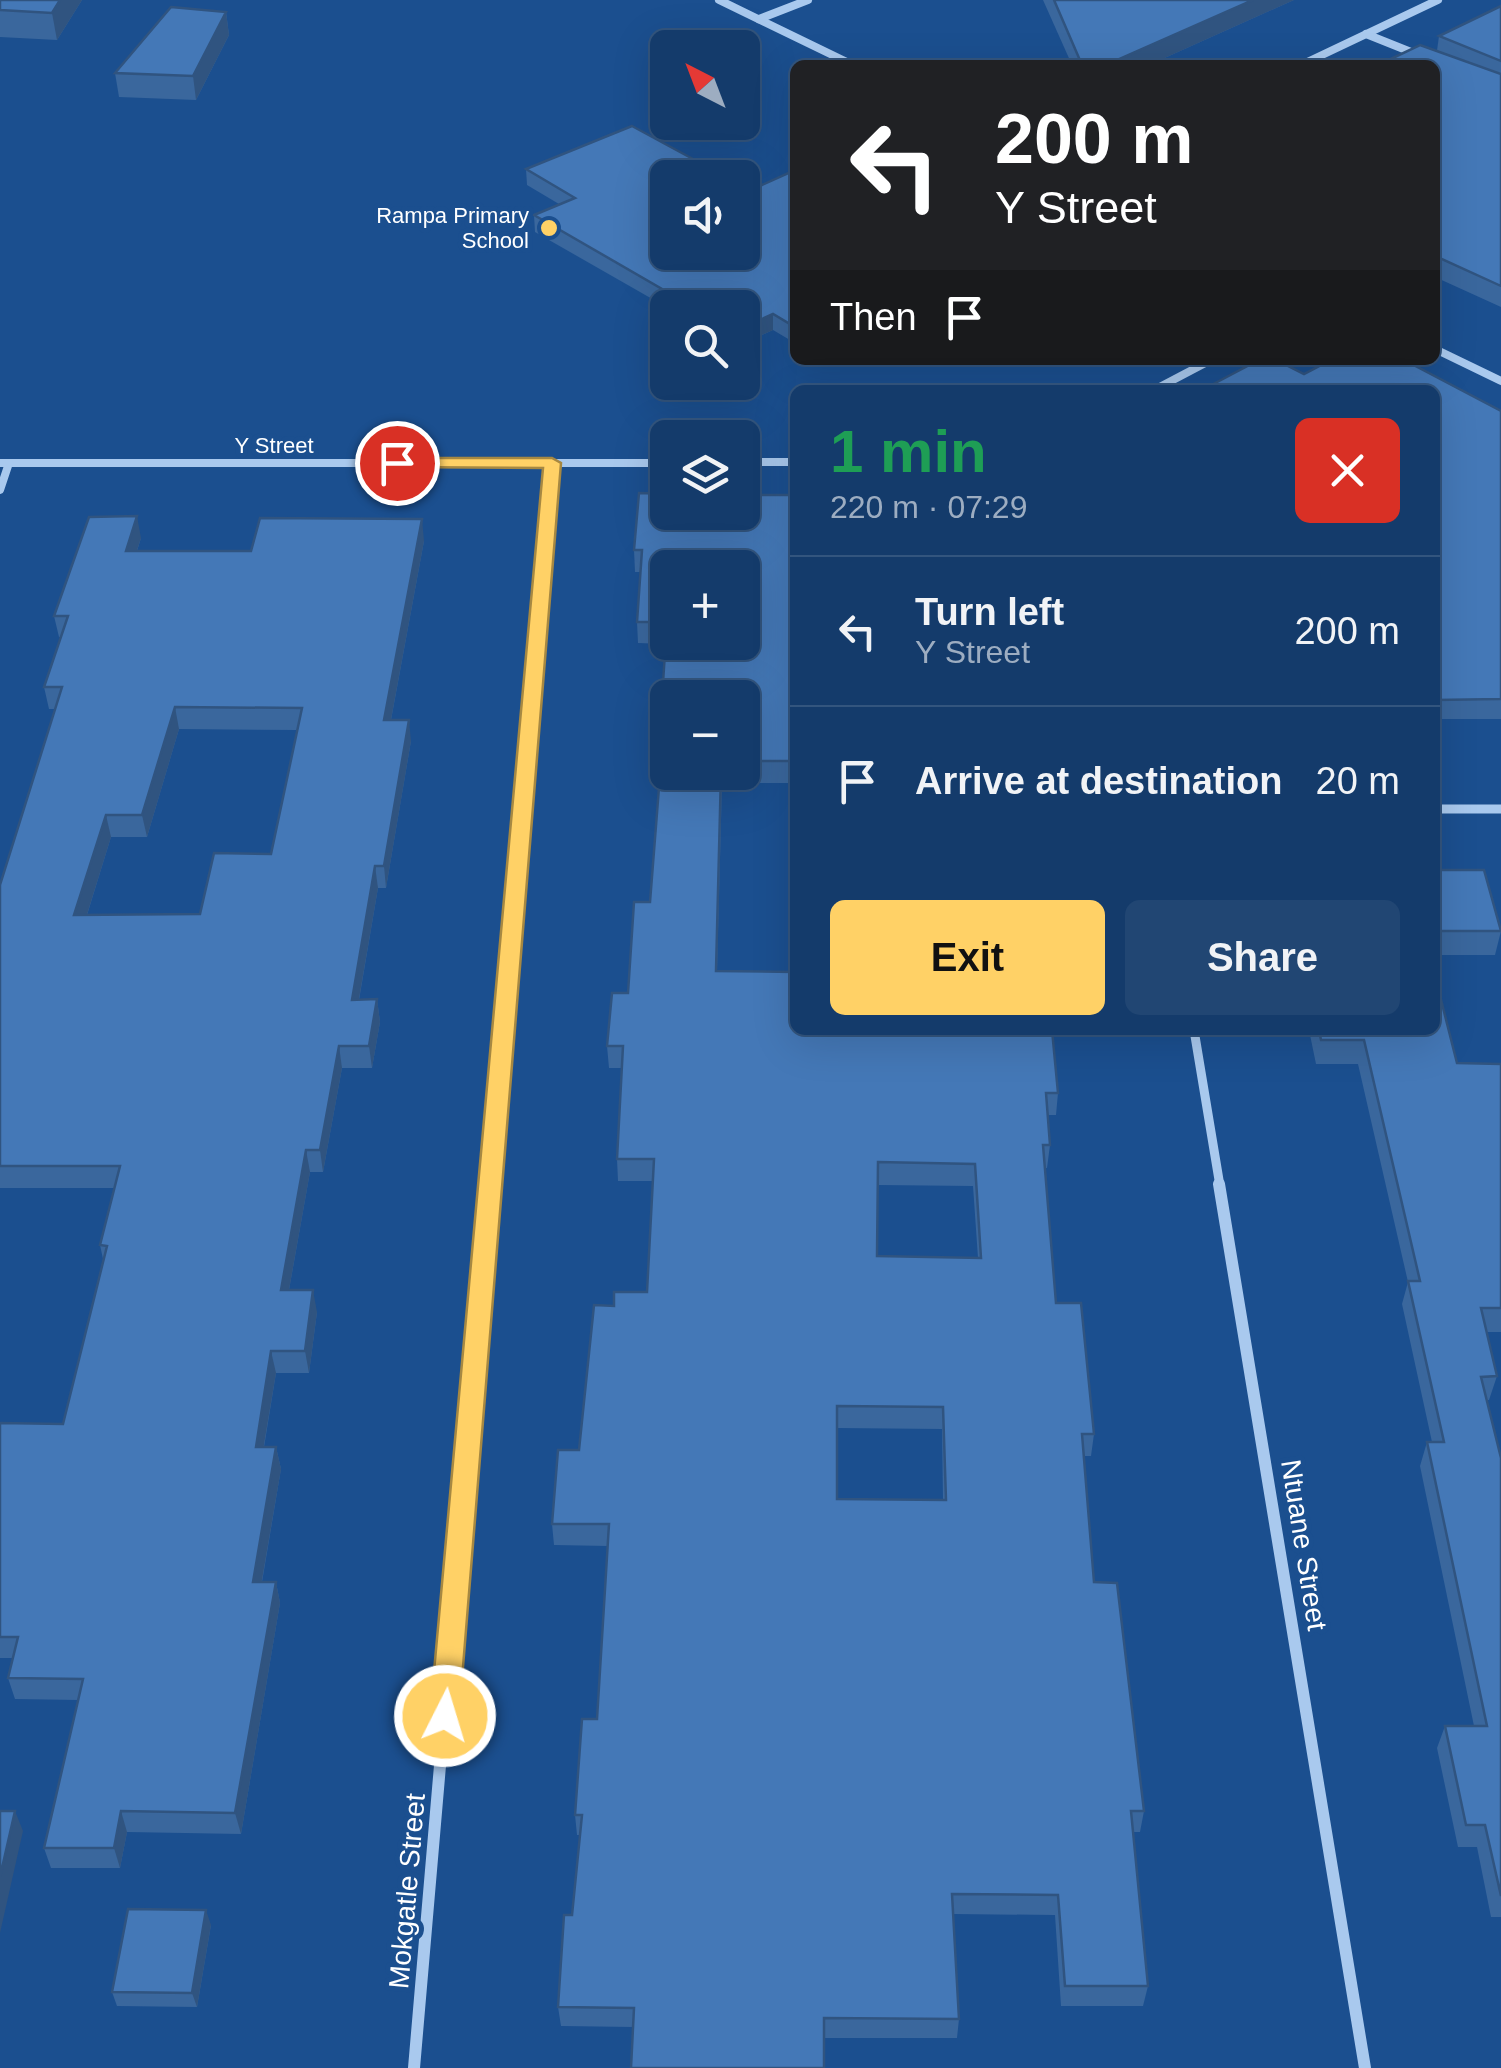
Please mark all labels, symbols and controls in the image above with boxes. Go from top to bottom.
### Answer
north arrow [650,30,760,140]
map controls [650,30,760,790]
icon: left [830,100,960,230]
text: 200 m [995,100,1193,178]
button: sound [650,160,760,270]
text: Y Street [995,182,1157,233]
place label: Rampa Primary School [376,203,529,253]
marker: Rampa Primary School [538,217,560,239]
button: search [650,290,760,400]
icon: arrive [937,290,992,345]
text: Then [830,296,917,338]
text: 1 min [830,418,987,485]
button: close [1295,418,1400,523]
button: layers [650,420,760,530]
pin [355,421,440,506]
street label: Y Street [234,433,314,458]
icon: arrive [370,436,425,491]
text: 220 m · 07:29 [830,489,1027,525]
button: + [650,550,760,660]
text: Turn left [915,591,1064,633]
icon: left [830,604,885,659]
text: 200 m [1294,610,1400,652]
text: Y Street [915,634,1030,670]
button: − [650,680,760,790]
icon: arrive [830,754,885,809]
text: Arrive at destination [915,760,1282,802]
text: 20 m [1316,760,1400,802]
button: Exit [830,900,1105,1015]
button: Share [1125,900,1400,1015]
street label: Ntuane Street [1275,1457,1333,1633]
position arrow [393,1664,497,1768]
street label: Mokgatle Street [383,1792,431,1990]

